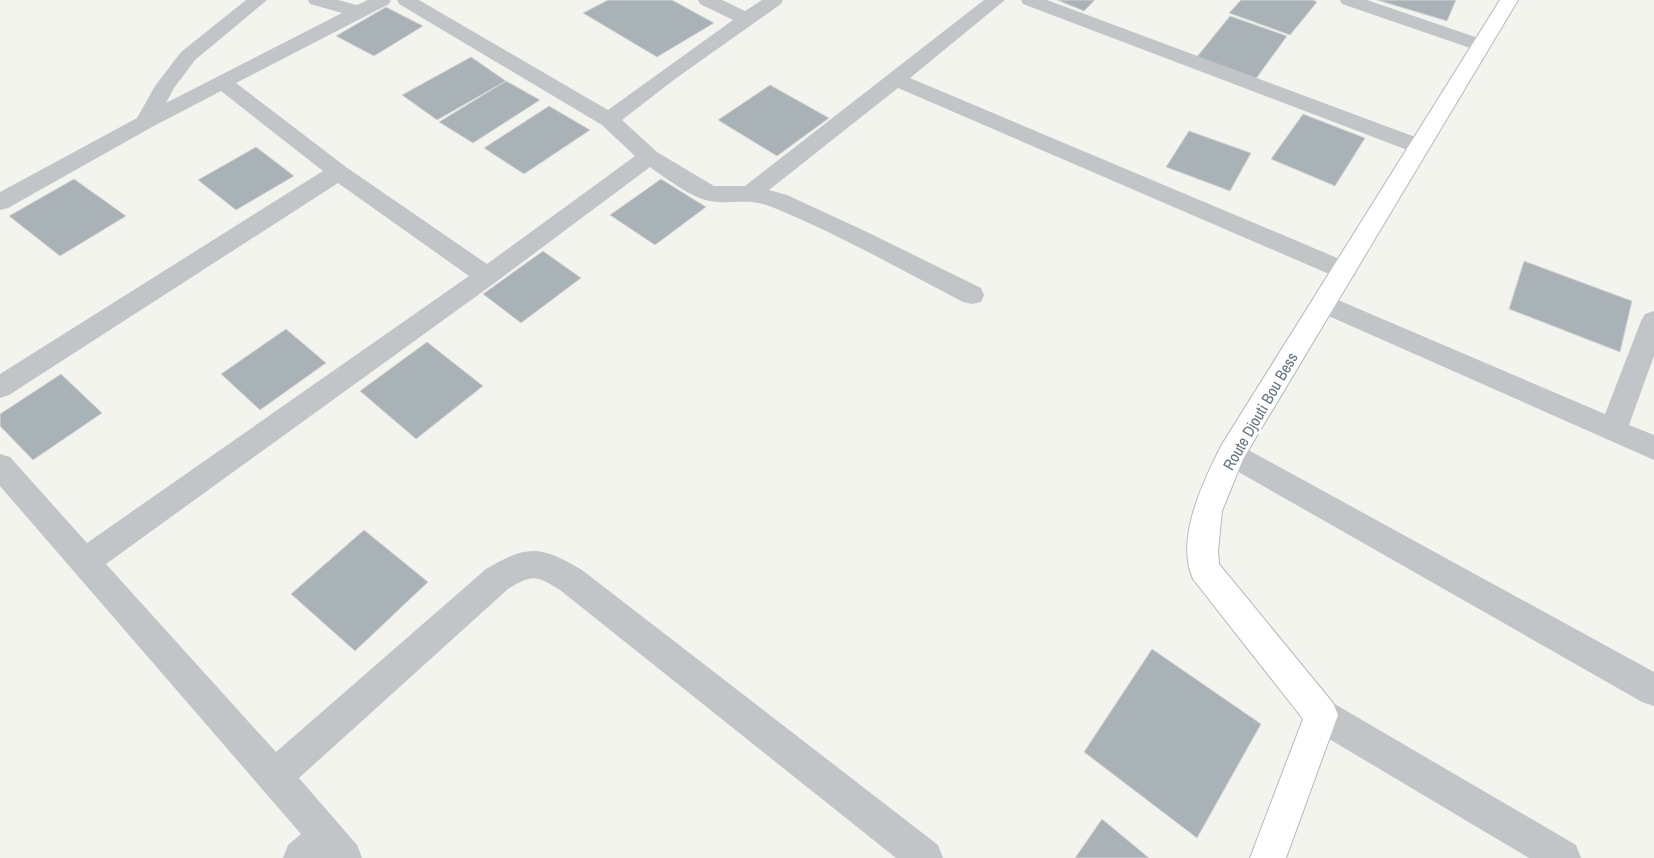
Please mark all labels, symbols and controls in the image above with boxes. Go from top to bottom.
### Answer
street label: Route Djouti Bou Bess [1217,348,1303,474]

